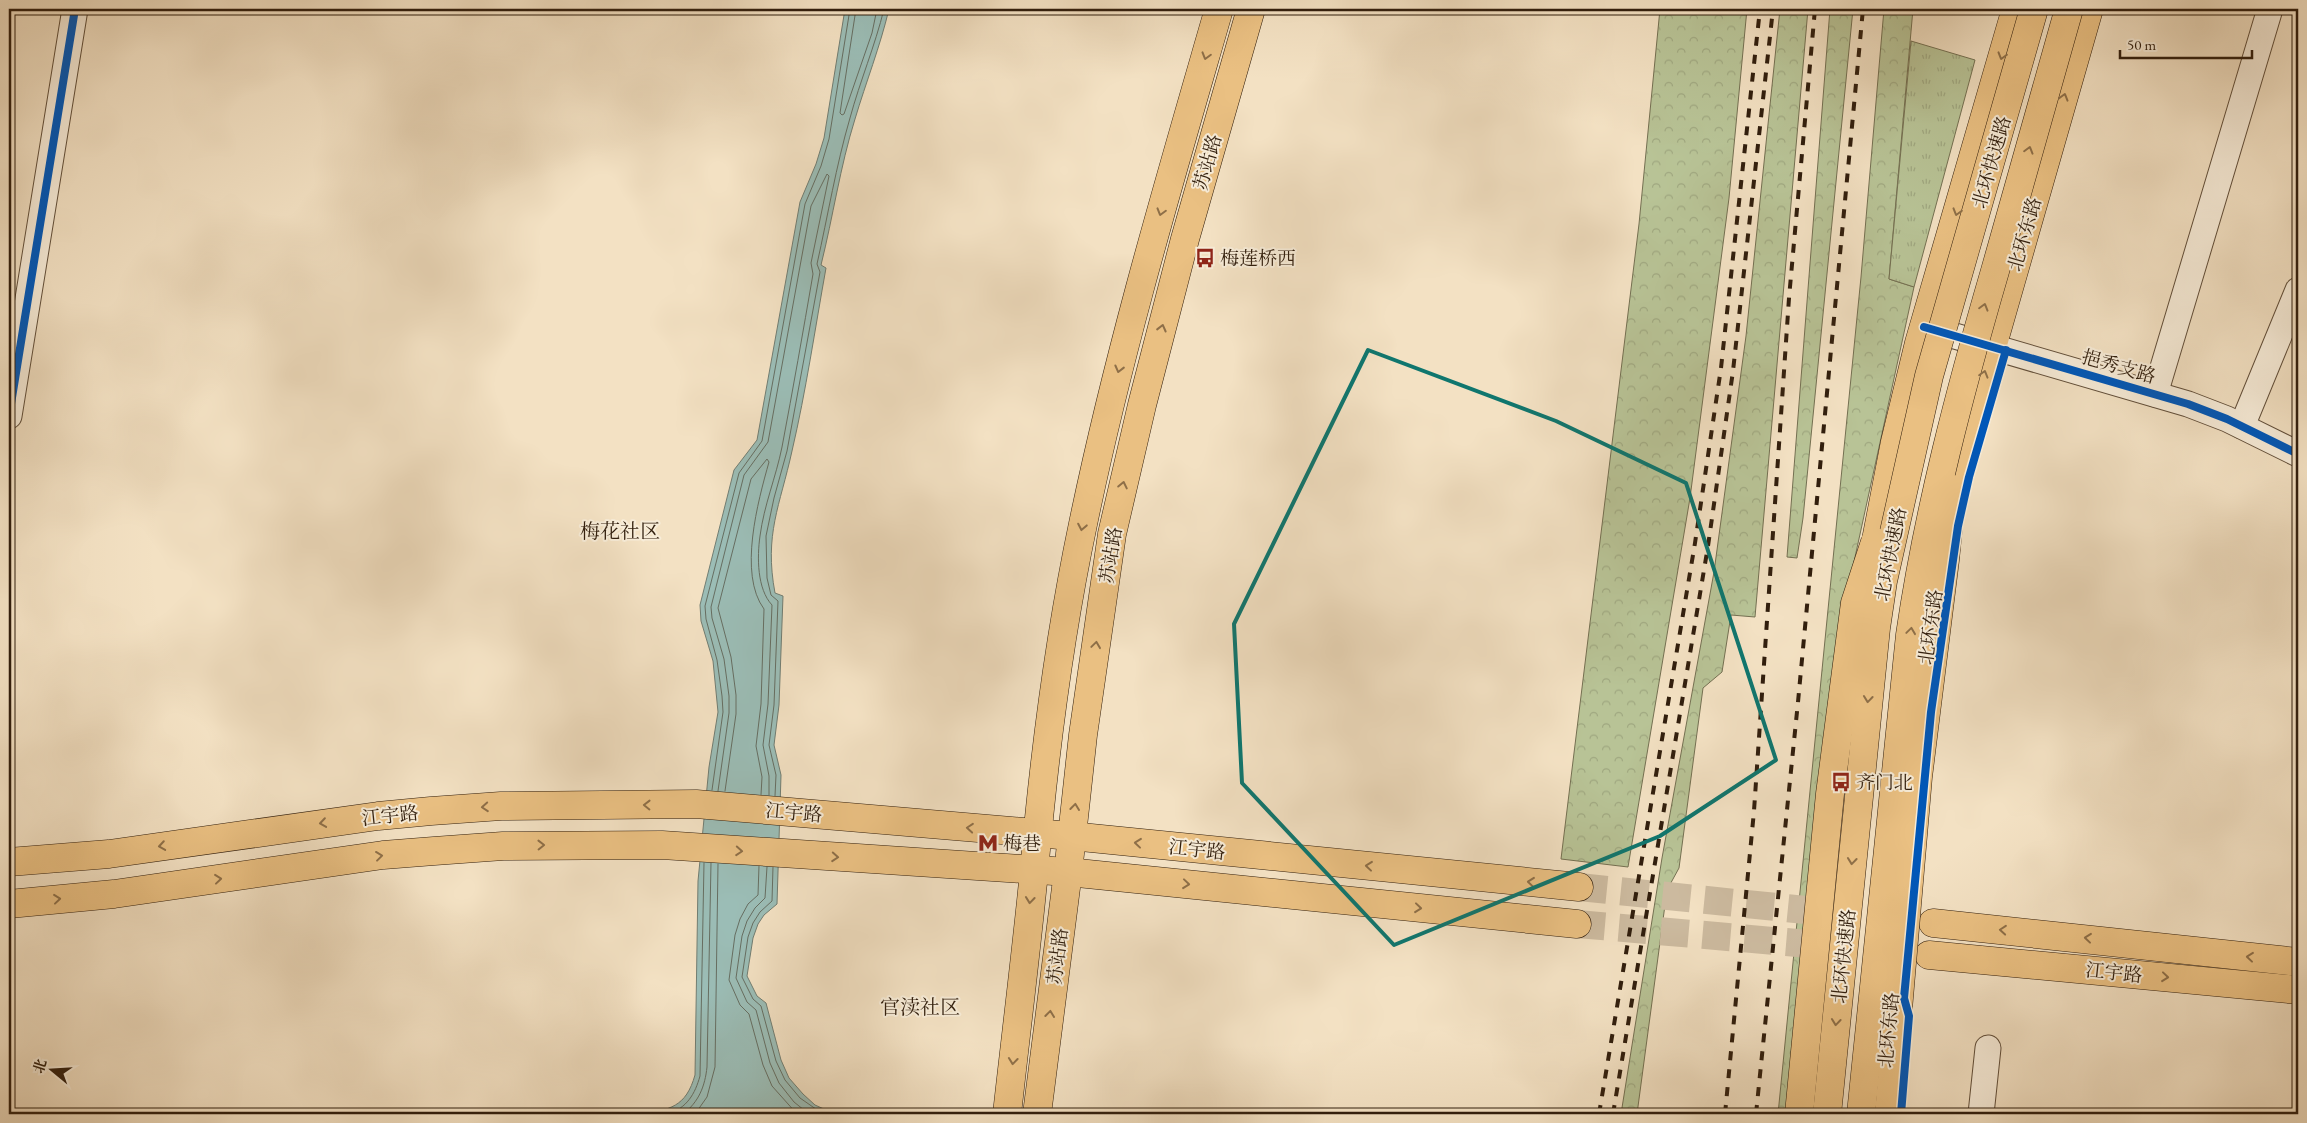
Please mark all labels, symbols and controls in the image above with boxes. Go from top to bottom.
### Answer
scale bar [2120,28,2252,60]
text: 50 m [2127,35,2156,54]
one-way arrow [1201,51,1211,59]
one-way arrow [1998,51,2008,59]
one-way arrow [2058,94,2068,102]
street label: 北环快速路 [1966,113,2017,211]
street label: 苏站路 [1188,131,1227,193]
one-way arrow [2023,147,2033,155]
street label: 北环东路 [2002,194,2047,274]
one-way arrow [1157,207,1167,216]
one-way arrow [1952,207,1962,215]
place label: 梅莲桥西 [1220,246,1296,271]
bus stop icon: 梅莲桥西 [1194,247,1216,269]
one-way arrow [1979,303,1989,311]
one-way arrow [1156,323,1167,332]
street label: 挹秀支路 [2079,344,2159,389]
one-way arrow [1114,364,1125,373]
one-way arrow [1979,371,1989,379]
one-way arrow [1117,481,1128,490]
street label: 北环快速路 [1869,505,1912,603]
district label: 梅花社区 [580,518,660,544]
one-way arrow [1078,523,1088,531]
street label: 苏站路 [1094,525,1127,585]
street label: 北环东路 [1913,588,1948,666]
one-way arrow [1905,626,1916,634]
one-way arrow [1090,641,1101,649]
one-way arrow [1863,695,1874,703]
place label: 齐门北 [1856,770,1913,795]
bus stop icon: 齐门北 [1830,771,1852,793]
street label: 江宇路 [764,798,823,827]
street label: 江宇路 [360,800,420,831]
one-way arrow [643,800,651,810]
one-way arrow [481,801,489,812]
one-way arrow [1069,802,1080,810]
one-way arrow [319,818,328,828]
one-way arrow [966,822,974,833]
place label: 梅巷 [1003,831,1041,856]
metro station icon: 梅巷 [977,832,999,854]
street label: 江宇路 [1167,834,1227,865]
one-way arrow [1133,838,1141,849]
one-way arrow [158,840,166,851]
one-way arrow [538,840,546,850]
one-way arrow [735,845,743,856]
one-way arrow [376,851,384,862]
one-way arrow [832,851,840,862]
one-way arrow [1847,857,1858,865]
one-way arrow [1365,861,1373,872]
one-way arrow [215,874,223,885]
one-way arrow [1526,877,1534,888]
one-way arrow [1182,879,1190,890]
one-way arrow [54,894,62,905]
one-way arrow [1025,896,1036,904]
one-way arrow [1414,902,1422,913]
street label: 北环快速路 [1826,907,1861,1005]
one-way arrow [1998,924,2006,935]
street label: 苏站路 [1042,926,1073,986]
one-way arrow [2084,933,2092,944]
one-way arrow [2246,952,2254,963]
street label: 江宇路 [2084,957,2144,988]
one-way arrow [2162,971,2170,982]
street label: 北环东路 [1873,991,1904,1069]
district label: 官渎社区 [880,994,960,1020]
one-way arrow [1044,1010,1055,1018]
one-way arrow [1831,1019,1842,1027]
north arrow [28,1046,78,1096]
text: 北 [29,1057,50,1075]
one-way arrow [1008,1057,1019,1065]

